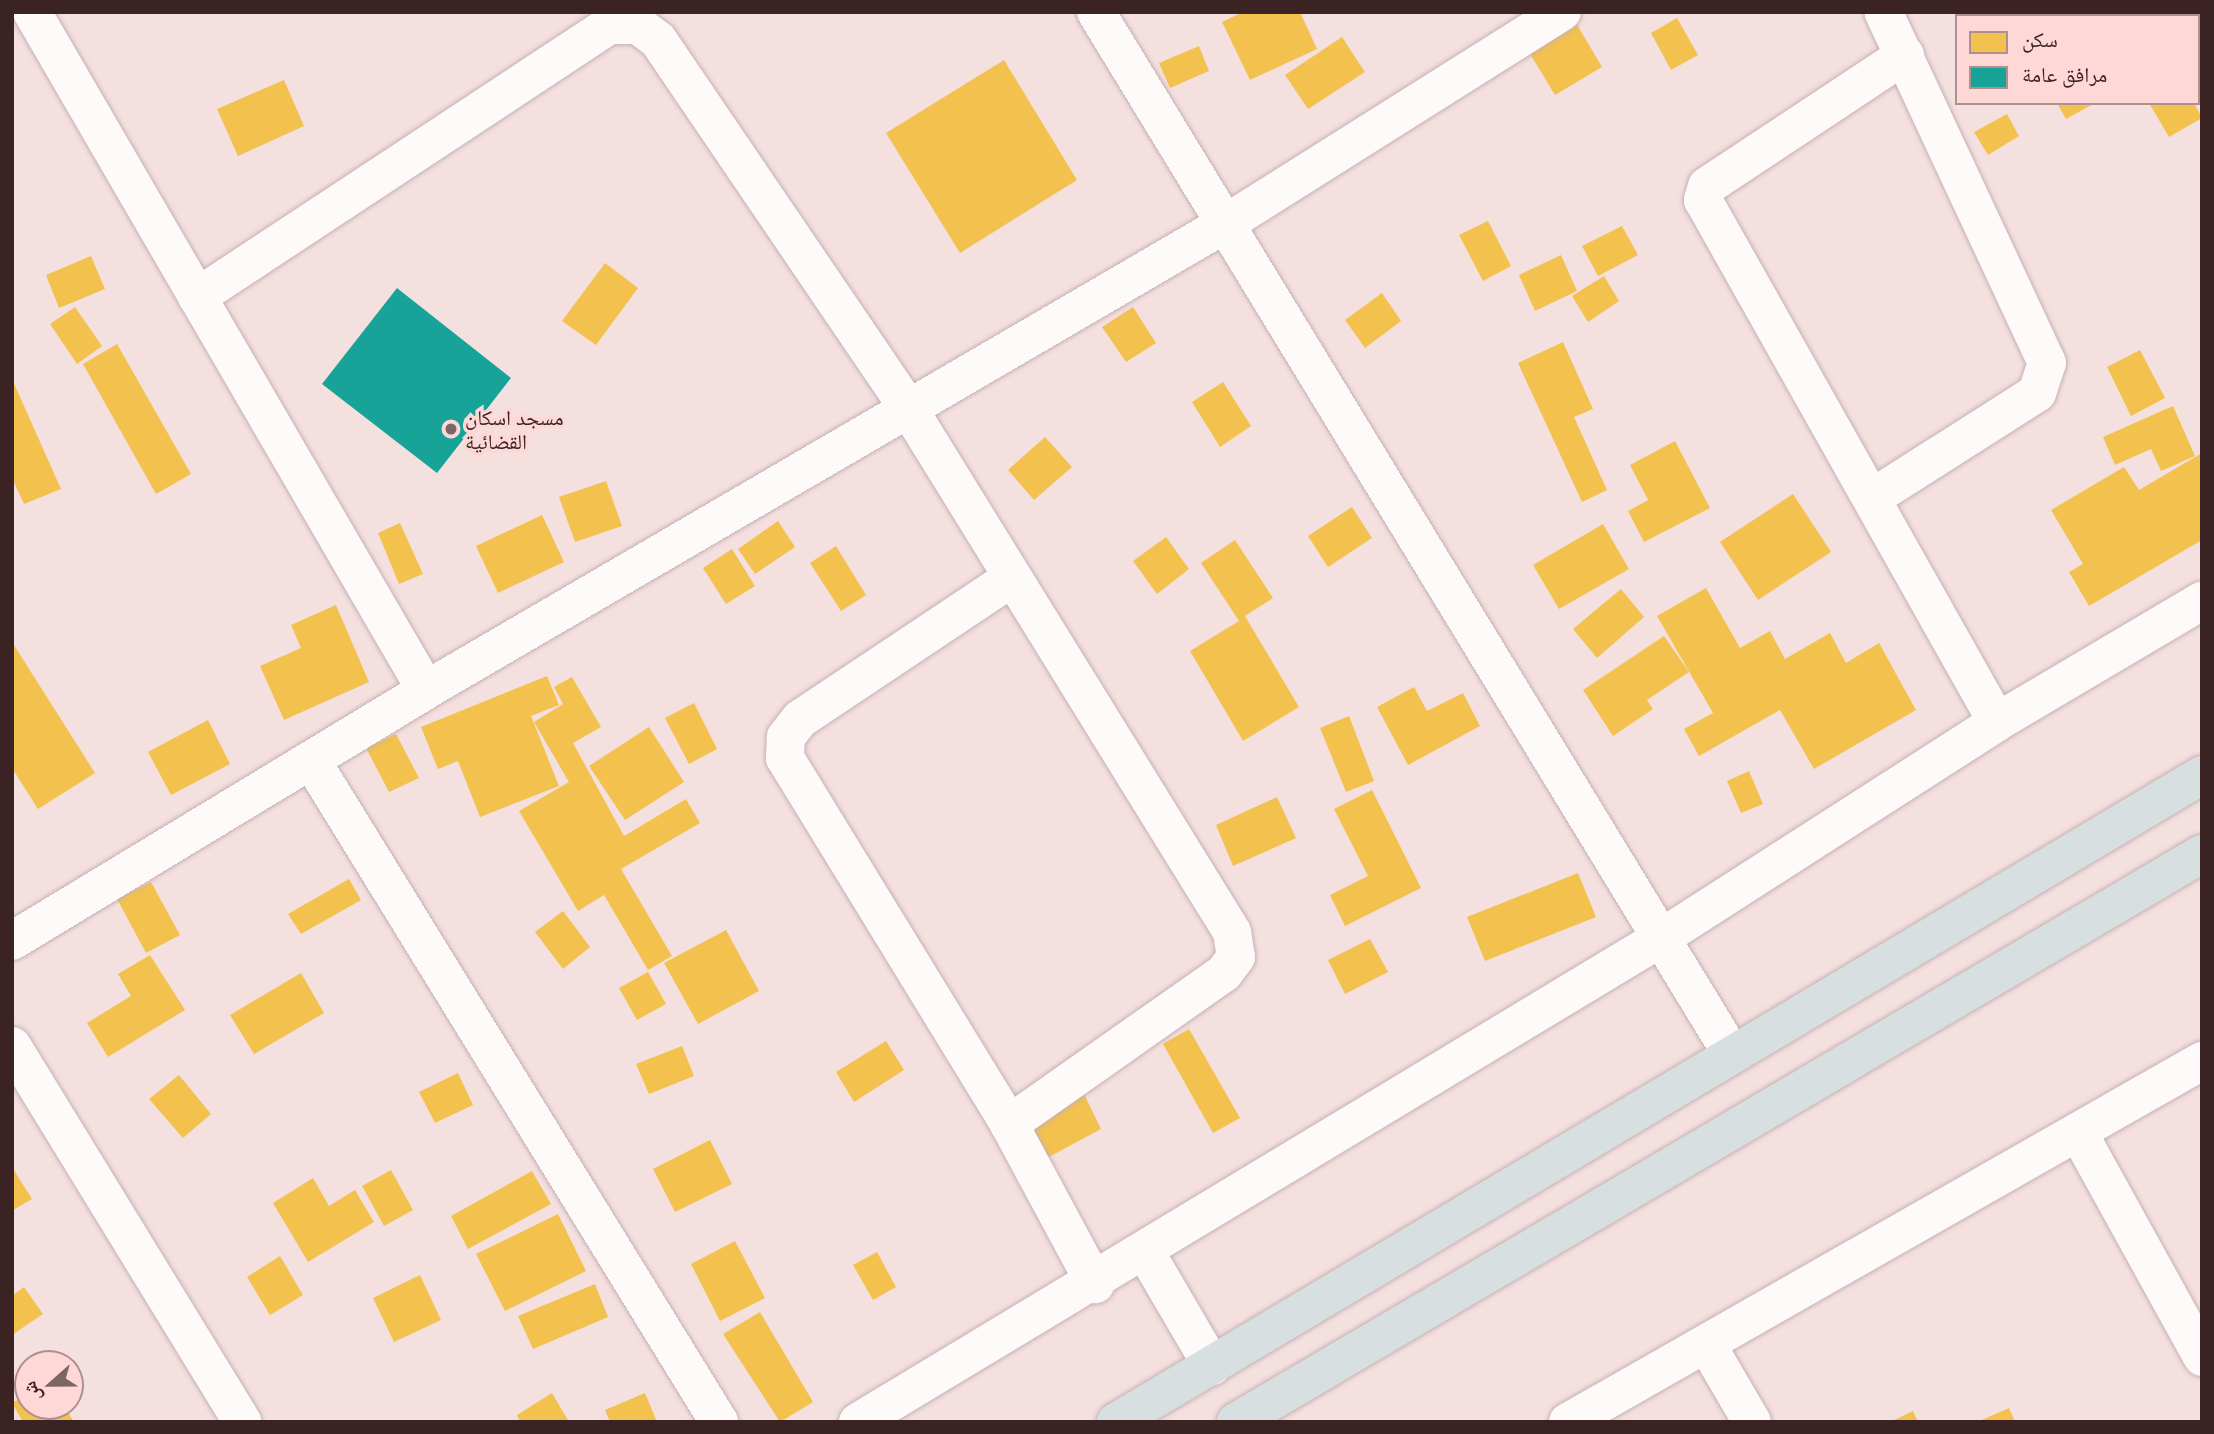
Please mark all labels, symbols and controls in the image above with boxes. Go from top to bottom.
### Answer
legend [1955,14,2200,105]
text: سكن [2022,25,2058,53]
text: مرافق عامة [2022,60,2107,88]
place label: مسجد اسكان القضائية [465,404,563,454]
marker: مسجد اسكان القضائية [443,421,459,437]
north arrow [14,1350,84,1420]
text: ش [16,1378,46,1406]

